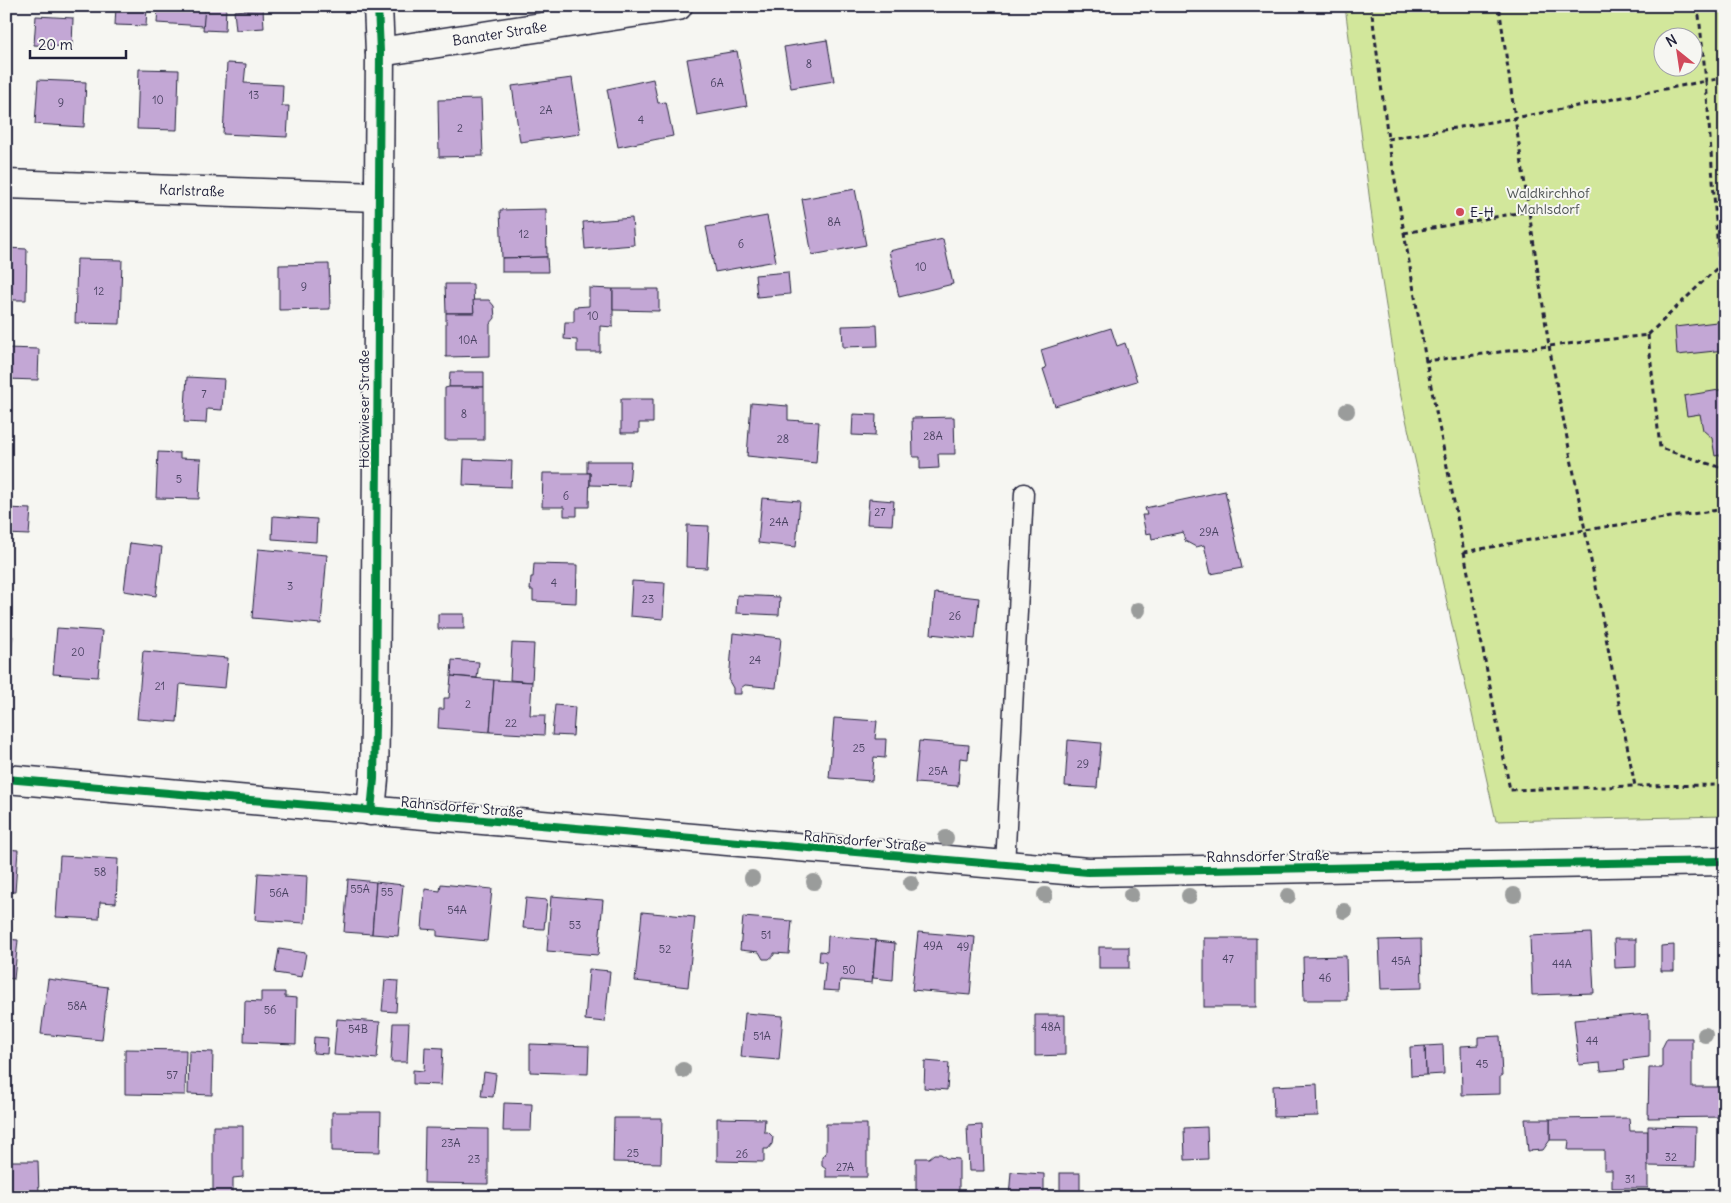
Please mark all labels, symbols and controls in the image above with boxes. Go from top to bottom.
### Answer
street label: Banater Straße [451,17,548,50]
scale bar [30,28,126,60]
north arrow [1654,28,1704,78]
text: N [1663,31,1680,51]
text: 20 m [38,35,73,54]
house number: 8 [806,57,812,71]
house number: 6A [710,76,724,90]
house number: 13 [249,88,259,102]
house number: 10 [152,93,164,107]
house number: 9 [58,96,64,110]
house number: 2A [539,103,553,117]
house number: 4 [638,113,644,127]
house number: 2 [457,121,463,135]
street label: Karlstraße [159,180,225,201]
park label: Waldkirchhof Mahlsdorf [1506,184,1590,218]
place label: E-H [1470,203,1494,221]
marker: E-H [1454,206,1466,218]
house number: 8A [827,215,841,229]
house number: 12 [519,227,529,241]
house number: 6 [738,237,744,251]
house number: 10 [915,260,927,274]
house number: 9 [301,280,307,294]
house number: 12 [94,284,104,298]
house number: 10 [587,309,599,323]
house number: 10A [459,333,477,347]
street label: Hochwieser Straße [355,350,373,468]
house number: 7 [201,387,207,401]
house number: 8 [461,407,467,421]
house number: 28A [923,429,943,443]
house number: 28 [777,432,789,446]
house number: 5 [176,472,182,486]
house number: 6 [563,489,569,503]
house number: 27 [874,505,886,519]
house number: 24A [769,515,789,529]
house number: 29A [1199,525,1219,539]
house number: 4 [551,576,557,590]
house number: 3 [287,579,293,593]
house number: 23 [642,592,654,606]
house number: 26 [949,609,961,623]
house number: 20 [71,645,85,659]
house number: 24 [749,653,761,667]
house number: 21 [155,679,165,693]
house number: 2 [465,697,471,711]
house number: 22 [505,716,517,730]
house number: 25 [853,741,865,755]
house number: 29 [1077,757,1089,771]
house number: 25A [928,764,948,778]
street label: Rahnsdorfer Straße [400,793,524,821]
street label: Rahnsdorfer Straße [803,827,927,855]
street label: Rahnsdorfer Straße [1206,846,1330,866]
house number: 58 [94,865,106,879]
house number: 55A [350,882,370,896]
house number: 55 [381,885,393,899]
house number: 56A [269,886,289,900]
house number: 54A [447,903,467,917]
house number: 53 [569,918,581,932]
house number: 51 [761,928,771,942]
house number: 49A [923,939,943,953]
house number: 49 [957,940,969,954]
house number: 52 [659,942,671,956]
house number: 47 [1222,952,1234,966]
house number: 45A [1391,954,1411,968]
house number: 44A [1552,957,1572,971]
house number: 50 [842,963,856,977]
house number: 46 [1319,971,1331,985]
house number: 58A [67,999,87,1013]
house number: 56 [264,1003,276,1017]
house number: 48A [1041,1020,1061,1034]
house number: 54B [348,1022,368,1036]
house number: 51A [753,1029,771,1043]
house number: 44 [1586,1034,1598,1048]
house number: 45 [1476,1057,1488,1071]
house number: 57 [166,1068,178,1082]
house number: 23A [441,1136,461,1150]
house number: 25 [627,1146,639,1160]
house number: 26 [736,1147,748,1161]
house number: 32 [1665,1150,1677,1164]
house number: 23 [468,1152,480,1166]
house number: 27A [836,1160,854,1174]
house number: 31 [1625,1172,1635,1186]

